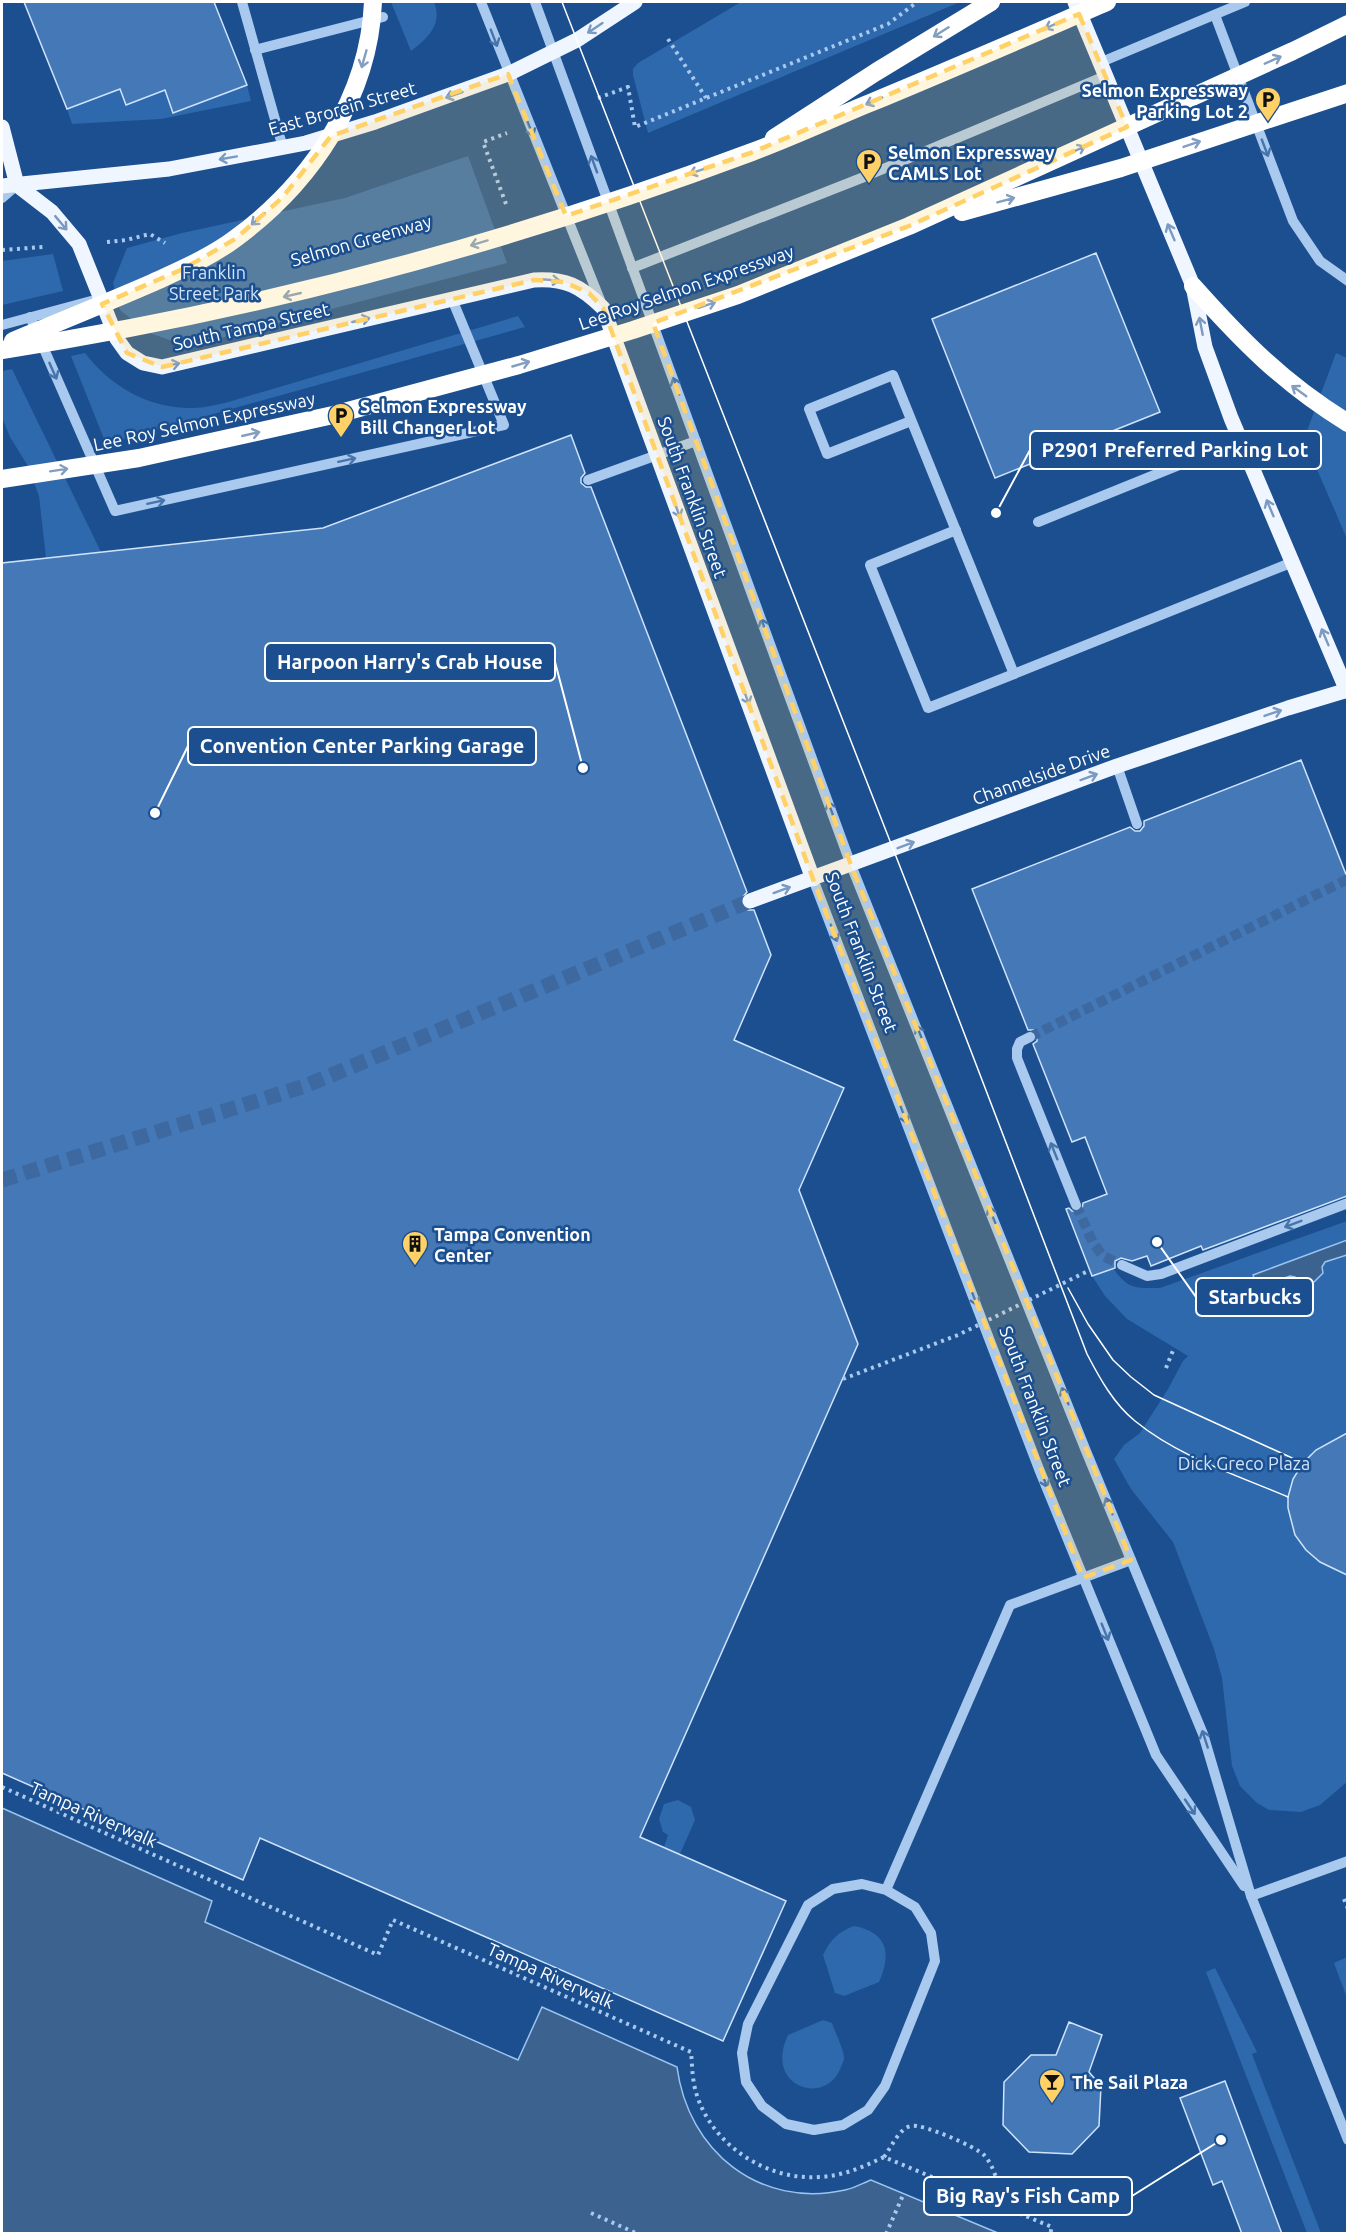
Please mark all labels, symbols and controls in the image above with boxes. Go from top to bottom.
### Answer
one-way arrow [1045,20,1063,32]
one-way arrow [588,22,604,34]
one-way arrow [933,27,950,39]
one-way arrow [490,28,501,47]
one-way arrow [358,49,369,68]
one-way arrow [1264,54,1282,66]
street label: East Brorein Street [266,77,418,139]
place label: Selmon Expressway Parking Lot 2 [1082,80,1248,121]
parking icon: Selmon Expressway Parking Lot 2 [1253,85,1283,123]
one-way arrow [445,90,464,101]
one-way arrow [865,96,883,107]
one-way arrow [525,118,536,137]
one-way arrow [1182,138,1201,149]
one-way arrow [1260,138,1271,157]
place label: Selmon Expressway CAMLS Lot [888,142,1055,183]
one-way arrow [1067,144,1085,155]
parking icon: Selmon Expressway CAMLS Lot [854,147,884,185]
one-way arrow [219,153,239,164]
one-way arrow [588,155,599,174]
one-way arrow [689,167,708,178]
one-way arrow [996,193,1015,205]
street label: Selmon Greenway [288,210,434,270]
one-way arrow [251,212,266,226]
one-way arrow [54,215,68,230]
one-way arrow [1165,223,1176,241]
one-way arrow [470,238,489,249]
street label: Lee Roy Selmon Expressway [576,241,797,333]
park label: Franklin Street Park [169,262,259,303]
one-way arrow [541,275,561,286]
one-way arrow [282,289,301,301]
street label: South Tampa Street [171,298,331,354]
one-way arrow [697,299,716,310]
one-way arrow [351,314,370,326]
one-way arrow [1195,317,1206,337]
one-way arrow [511,358,530,369]
one-way arrow [161,359,180,370]
one-way arrow [49,362,60,380]
one-way arrow [670,377,681,396]
one-way arrow [1291,385,1307,398]
street label: Lee Roy Selmon Expressway [91,388,317,454]
place label: Selmon Expressway Bill Changer Lot [360,396,527,437]
parking icon: Selmon Expressway Bill Changer Lot [326,401,356,439]
street label: South Franklin Street [655,414,731,580]
one-way arrow [241,427,260,439]
callout: P2901 Preferred Parking Lot [1030,431,1321,469]
text: P2901 Preferred Parking Lot [1042,438,1309,461]
one-way arrow [336,454,356,465]
one-way arrow [49,465,69,476]
one-way arrow [146,496,165,507]
one-way arrow [672,499,683,518]
one-way arrow [1264,500,1275,518]
one-way arrow [758,618,769,636]
one-way arrow [1319,628,1330,646]
callout: Harpoon Harry's Crab House [265,643,555,681]
text: Harpoon Harry's Crab House [277,650,543,673]
one-way arrow [741,687,752,705]
one-way arrow [1263,707,1282,718]
callout: Convention Center Parking Garage [188,727,536,765]
text: Convention Center Parking Garage [200,734,524,757]
street label: Channelside Drive [969,740,1113,808]
one-way arrow [1079,770,1097,781]
one-way arrow [825,801,836,819]
one-way arrow [896,839,915,850]
street label: South Franklin Street [822,869,902,1035]
one-way arrow [772,883,791,894]
one-way arrow [829,924,840,942]
one-way arrow [914,1025,925,1044]
one-way arrow [899,1106,910,1124]
one-way arrow [1048,1142,1059,1161]
one-way arrow [986,1206,997,1225]
one-way arrow [1284,1219,1303,1230]
place label: Tampa Convention Center [434,1224,591,1265]
building icon: Tampa Convention Center [400,1229,430,1267]
callout: Starbucks [1196,1278,1313,1316]
text: Starbucks [1209,1285,1301,1308]
one-way arrow [969,1288,980,1306]
street label: South Franklin Street [996,1323,1076,1489]
one-way arrow [1059,1388,1070,1406]
park label: Dick Greco Plaza [1178,1453,1310,1473]
one-way arrow [1039,1470,1050,1488]
one-way arrow [1103,1497,1114,1516]
one-way arrow [1100,1623,1111,1641]
one-way arrow [1198,1730,1209,1749]
street label: Tampa Riverwalk [28,1777,160,1851]
one-way arrow [1184,1798,1196,1815]
street label: Tampa Riverwalk [485,1938,617,2012]
bar icon: The Sail Plaza [1037,2067,1067,2105]
place label: The Sail Plaza [1072,2072,1188,2092]
callout: Big Ray's Fish Camp [924,2177,1132,2215]
text: Big Ray's Fish Camp [936,2184,1120,2207]

